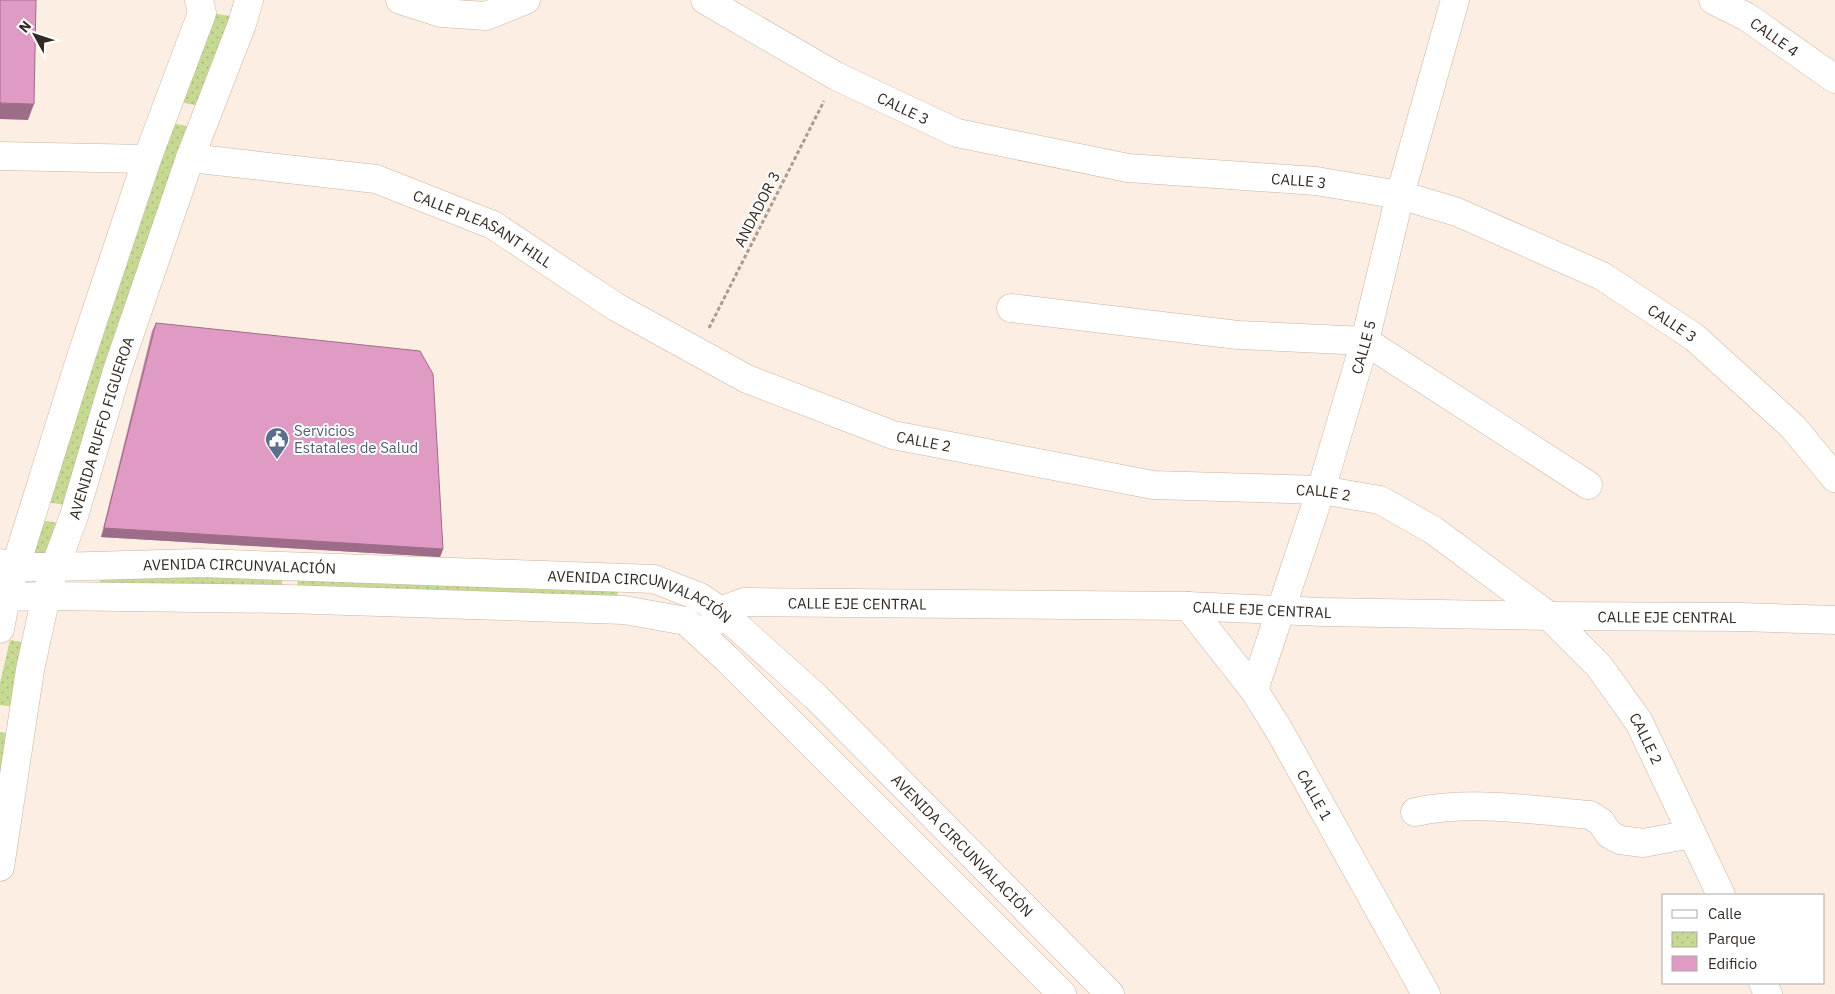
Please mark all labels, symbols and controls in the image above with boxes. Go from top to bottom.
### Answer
north arrow [10,10,60,60]
street label: CALLE 4 [1747,13,1803,60]
text: N [15,17,35,36]
street label: CALLE 3 [874,87,933,128]
street label: ANDADOR 3 [730,168,784,250]
street label: CALLE 3 [1271,168,1328,192]
street label: CALLE PLEASANT HILL [411,185,556,272]
street label: CALLE 3 [1644,300,1701,346]
street label: CALLE 5 [1346,318,1379,376]
street label: AVENIDA RUFFO FIGUEROA [64,333,138,521]
place label: Servicios Estatales de Salud [294,421,418,457]
public building icon: Servicios Estatales de Salud [264,426,290,460]
street label: CALLE 2 [895,426,953,455]
street label: CALLE 2 [1296,480,1352,504]
street label: AVENIDA CIRCUNVALACIÓN [142,553,336,577]
street label: AVENIDA CIRCUNVALACIÓN [547,566,736,627]
street label: CALLE EJE CENTRAL [788,593,927,613]
street label: CALLE EJE CENTRAL [1192,597,1332,622]
street label: CALLE EJE CENTRAL [1597,607,1737,626]
street label: CALLE 2 [1626,709,1667,767]
street label: CALLE 1 [1293,766,1337,823]
street label: AVENIDA CIRCUNVALACIÓN [888,770,1037,921]
legend [1662,894,1825,984]
text: Calle [1708,904,1742,923]
text: Parque [1708,929,1756,948]
text: Edificio [1708,954,1757,973]

